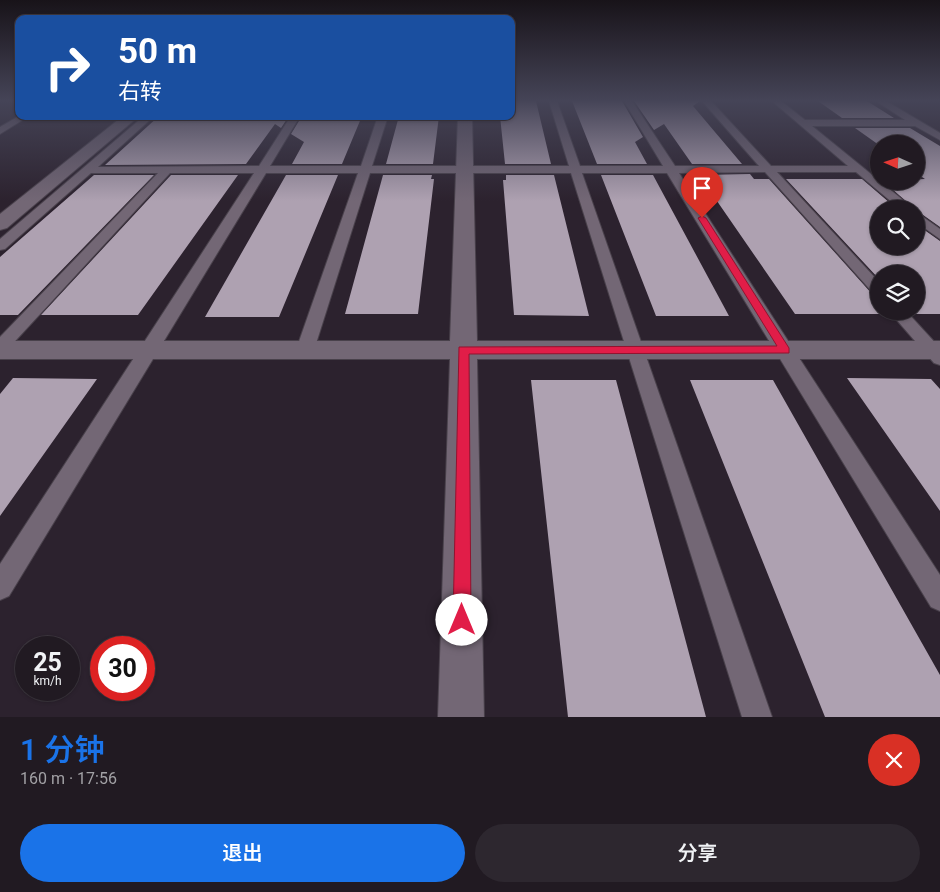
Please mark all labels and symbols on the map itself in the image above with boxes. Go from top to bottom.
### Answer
north arrow [870,135,925,190]
pin [681,167,723,218]
position arrow [435,593,487,645]
speed limit sign: 30 [90,636,155,701]

